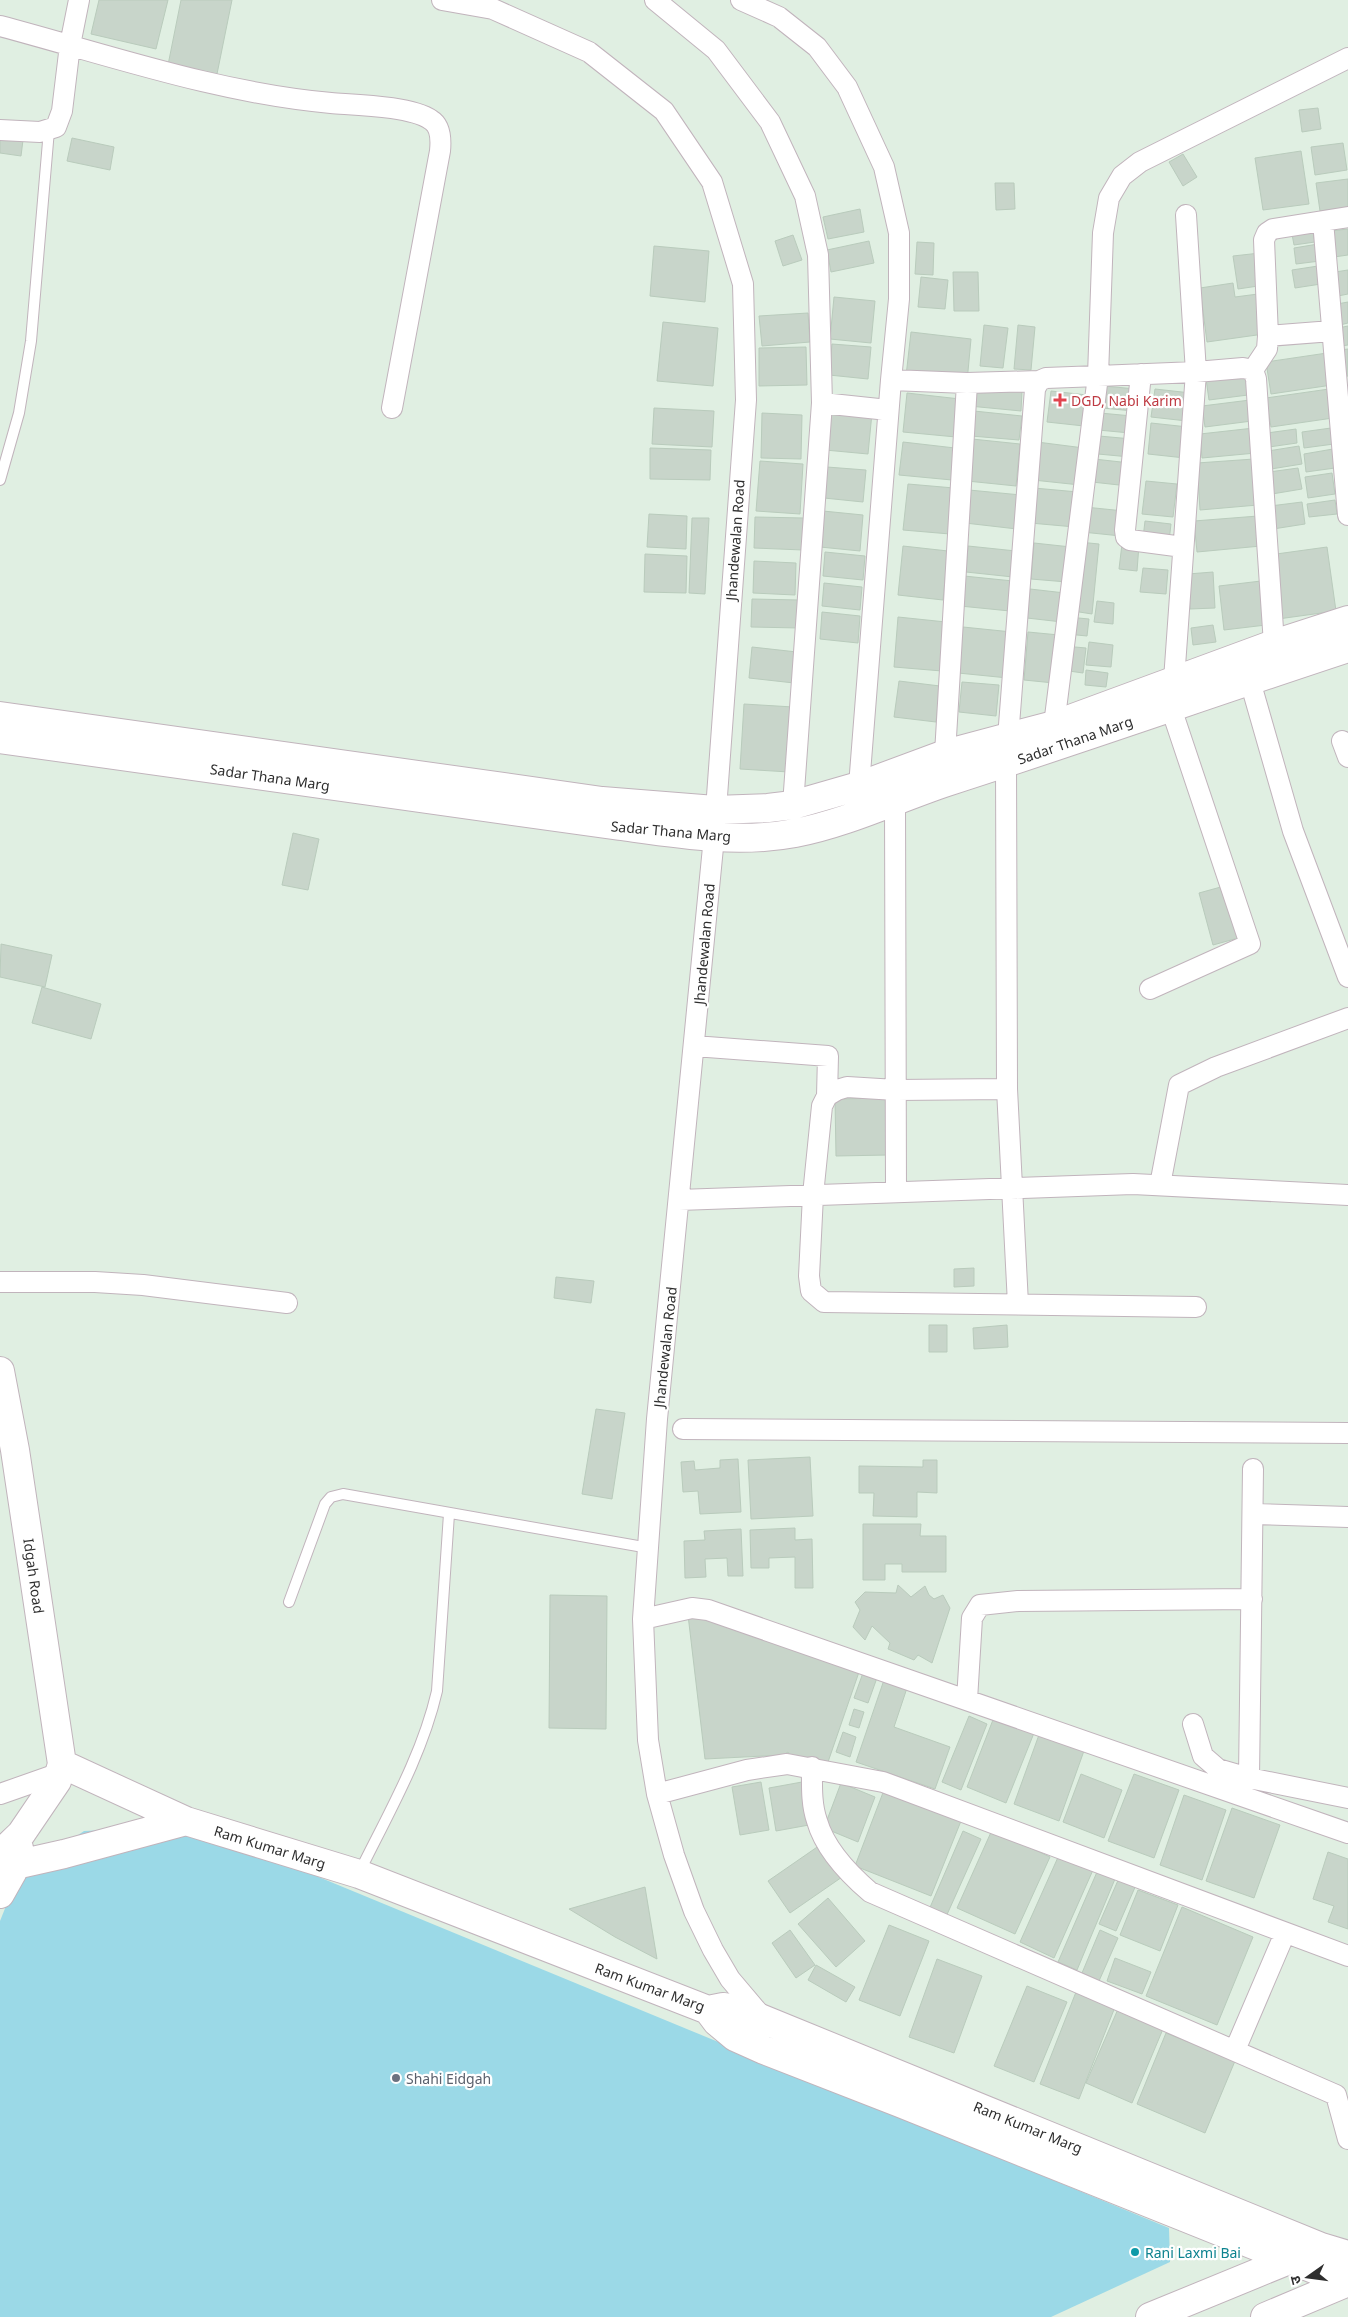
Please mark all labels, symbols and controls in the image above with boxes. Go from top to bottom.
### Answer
place label: DGD, Nabi Karim [1071,391,1182,410]
marker: DGD, Nabi Karim [1053,393,1067,407]
street label: Jhandewalan Road [721,479,749,603]
street label: Sadar Thana Marg [1015,711,1135,769]
street label: Sadar Thana Marg [209,759,331,795]
street label: Sadar Thana Marg [610,816,732,846]
street label: Jhandewalan Road [689,883,719,1007]
street label: Jhandewalan Road [649,1286,681,1410]
street label: Idgah Road [19,1537,49,1615]
street label: Ram Kumar Marg [212,1821,328,1873]
street label: Ram Kumar Marg [592,1958,708,2016]
place label: Shahi Eidgah [406,2069,491,2088]
marker: Shahi Eidgah [390,2072,402,2084]
street label: Ram Kumar Marg [971,2097,1085,2157]
place label: Rani Laxmi Bai [1145,2243,1241,2262]
marker: Rani Laxmi Bai [1129,2246,1141,2258]
north arrow [1283,2252,1333,2302]
text: उ [1284,2273,1305,2287]

